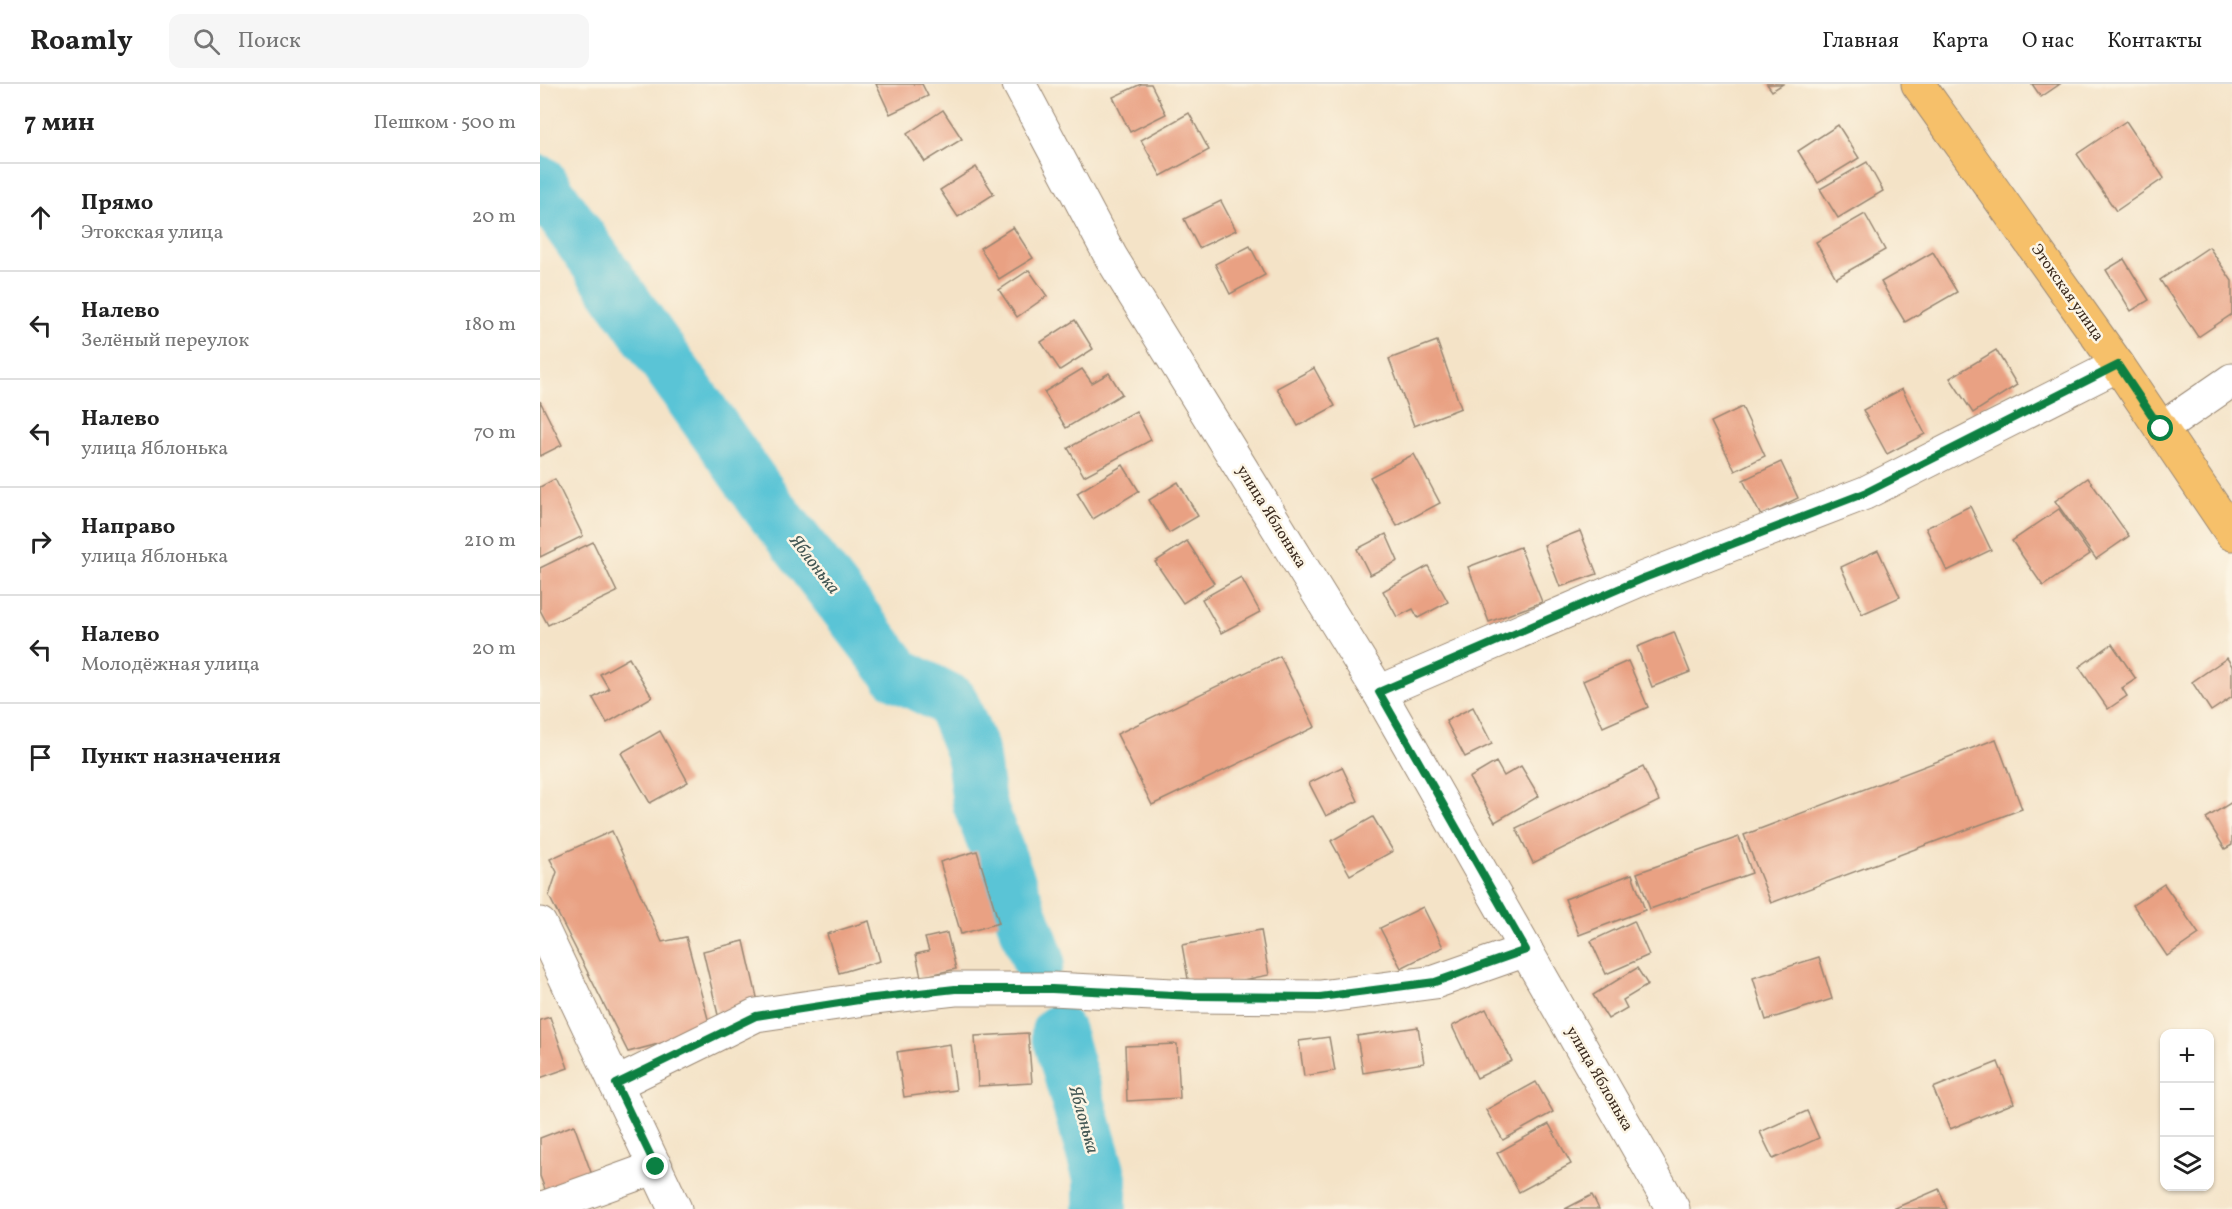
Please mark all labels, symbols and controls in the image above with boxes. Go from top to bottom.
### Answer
search box [169,14,589,68]
text: Roamly [30,22,133,61]
icon: search [190,25,223,58]
text: Поиск [238,26,301,57]
text: Главная [1822,27,1899,56]
text: Карта [1932,27,1989,56]
text: О нас [2022,27,2074,56]
text: Контакты [2107,27,2202,56]
text: 7 мин [24,105,95,141]
text: Пешком · 500 m [373,109,516,137]
text: Прямо [81,188,153,219]
icon: ahead [24,201,57,234]
text: 20 m [472,203,516,231]
text: Этокская улица [81,219,223,247]
street label: Этокская улица [2025,240,2109,346]
text: Налево [81,296,160,327]
icon: left [24,309,57,342]
text: 180 m [464,311,516,339]
text: Зелёный переулок [81,327,249,355]
text: Налево [81,404,160,435]
route start [2147,415,2173,441]
icon: left [24,417,57,450]
text: 70 m [473,419,516,447]
text: улица Яблонька [81,435,228,463]
street label: улица Яблонька [1230,461,1312,573]
text: Направо [81,512,175,543]
icon: right [24,525,57,558]
text: 210 m [464,527,516,555]
water label: Яблонька [782,529,845,600]
text: улица Яблонька [81,543,228,571]
text: Налево [81,620,160,651]
icon: left [24,633,57,666]
text: 20 m [472,635,516,663]
text: Молодёжная улица [81,651,260,679]
icon: arrive [24,741,57,774]
text: Пункт назначения [81,742,281,773]
street label: улица Яблонька [1560,1023,1638,1136]
map controls [2160,1029,2214,1191]
button: + [2160,1029,2214,1083]
water label: Яблонька [1061,1082,1105,1157]
button: − [2160,1083,2214,1137]
button: layers [2160,1137,2214,1191]
route end [642,1153,668,1179]

